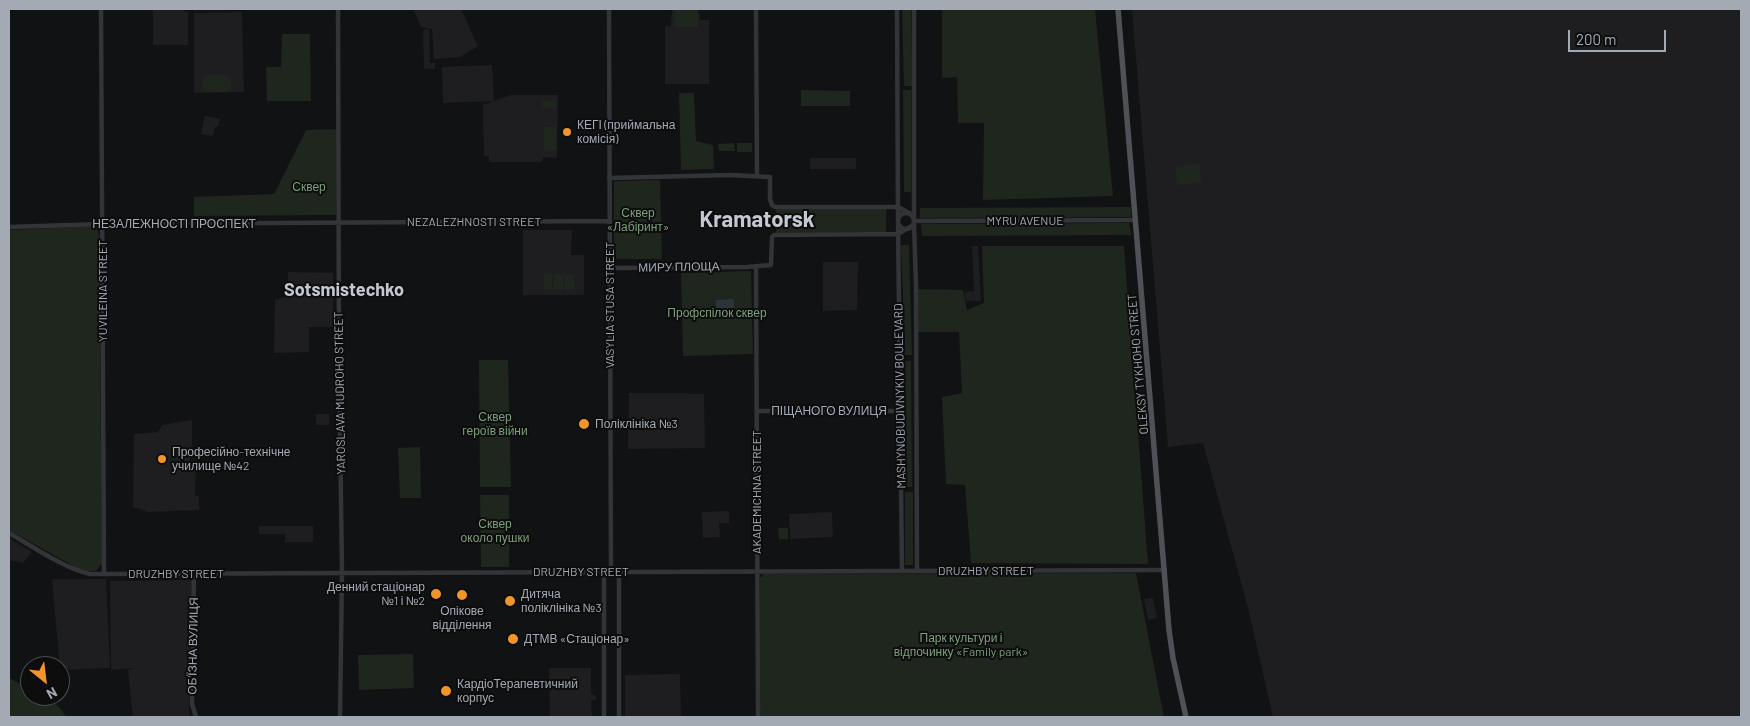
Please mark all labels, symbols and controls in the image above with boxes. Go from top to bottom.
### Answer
scale bar [1570,20,1668,52]
text: 200 m [1576,30,1616,48]
place label: КЕГІ (приймальна комісія) [577,118,675,146]
marker: КЕГІ (приймальна комісія) [561,126,573,138]
park label: Сквер [292,180,326,194]
park label: Сквер «Лабіринт» [607,206,669,234]
district label: Kramatorsk [700,207,814,233]
street label: MYRU AVENUE [987,214,1063,228]
street label: NEZALEZHNOSTI STREET [407,215,541,229]
street label: НЕЗАЛЕЖНОСТІ ПРОСПЕКТ [92,217,256,231]
street label: YUVILEINA STREET [96,240,110,342]
street label: VASYLIA STUSA STREET [603,242,617,368]
street label: МИРУ ПЛОЩА [638,259,720,275]
district label: Sotsmistechko [284,279,404,301]
street label: OLEKSY TYKHOHO STREET [1125,293,1151,435]
street label: MASHYNOBUDIVNYKIV BOULEVARD [891,303,909,489]
park label: Профспілок сквер [667,306,767,320]
street label: YAROSLAVA MUDROHO STREET [331,311,349,475]
street label: ПІЩАНОГО ВУЛИЦЯ [771,404,887,418]
park label: Сквер героїв війни [462,410,528,438]
marker: Поліклініка №3 [577,417,591,431]
place label: Поліклініка №3 [595,417,678,431]
street label: AKADEMICHNA STREET [750,430,764,554]
place label: Професійно-технічне училище №42 [172,445,291,473]
marker: Професійно-технічне училище №42 [156,453,168,465]
park label: Сквер около пушки [461,517,529,545]
street label: DRUZHBY STREET [938,564,1034,578]
street label: DRUZHBY STREET [533,565,629,579]
street label: DRUZHBY STREET [128,567,224,581]
place label: Денний стаціонар №1 і №2 [327,580,425,608]
marker: Денний стаціонар №1 і №2 [429,587,443,601]
place label: Дитяча поліклініка №3 [521,587,602,615]
marker: Опікове відділення [455,588,469,602]
marker: Дитяча поліклініка №3 [503,594,517,608]
street label: ОБ’ЇЗНА ВУЛИЦЯ [185,597,201,695]
place label: Опікове відділення [432,604,492,632]
park label: Парк культури і відпочинку «Family park» [894,631,1028,659]
marker: ДТМВ «Стаціонар» [506,632,520,646]
place label: ДТМВ «Стаціонар» [524,632,630,646]
north arrow [20,656,70,706]
place label: КардіоТерапевтичний корпус [457,677,578,705]
text: N [44,684,60,703]
marker: КардіоТерапевтичний корпус [439,684,453,698]

